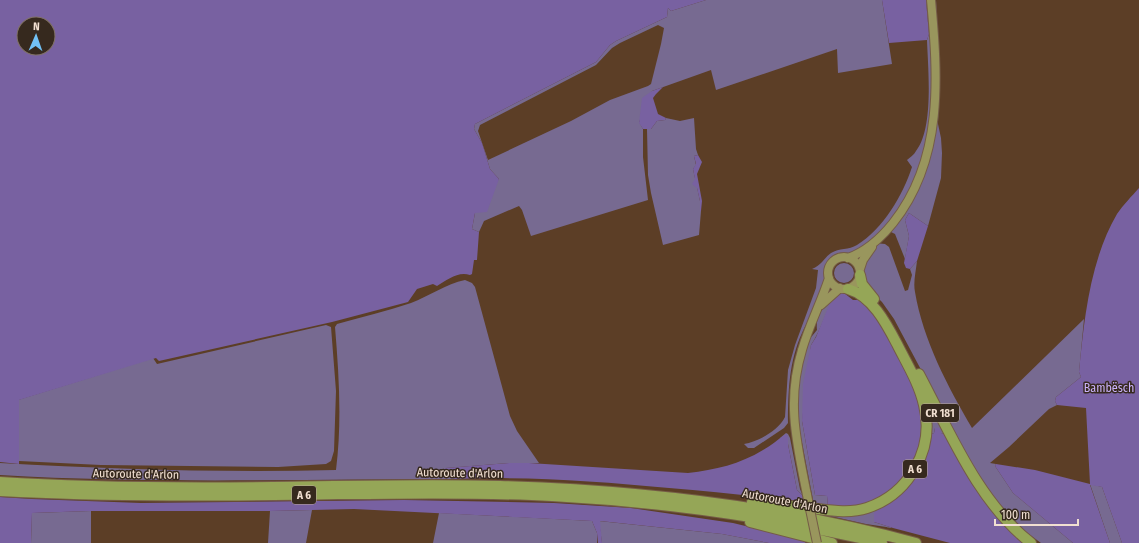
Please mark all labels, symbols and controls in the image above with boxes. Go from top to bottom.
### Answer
north arrow [16,16,56,56]
text: N [33,20,40,33]
park label: Bambësch [1084,381,1134,395]
road number: CR 181 [921,404,959,422]
road number: A 6 [903,460,927,478]
street label: Autoroute d'Arlon [417,465,503,481]
street label: Autoroute d'Arlon [93,466,179,482]
road number: A 6 [292,486,316,504]
street label: Autoroute d'Arlon [741,486,829,516]
scale bar [995,501,1078,527]
text: 100 m [1001,508,1030,522]

